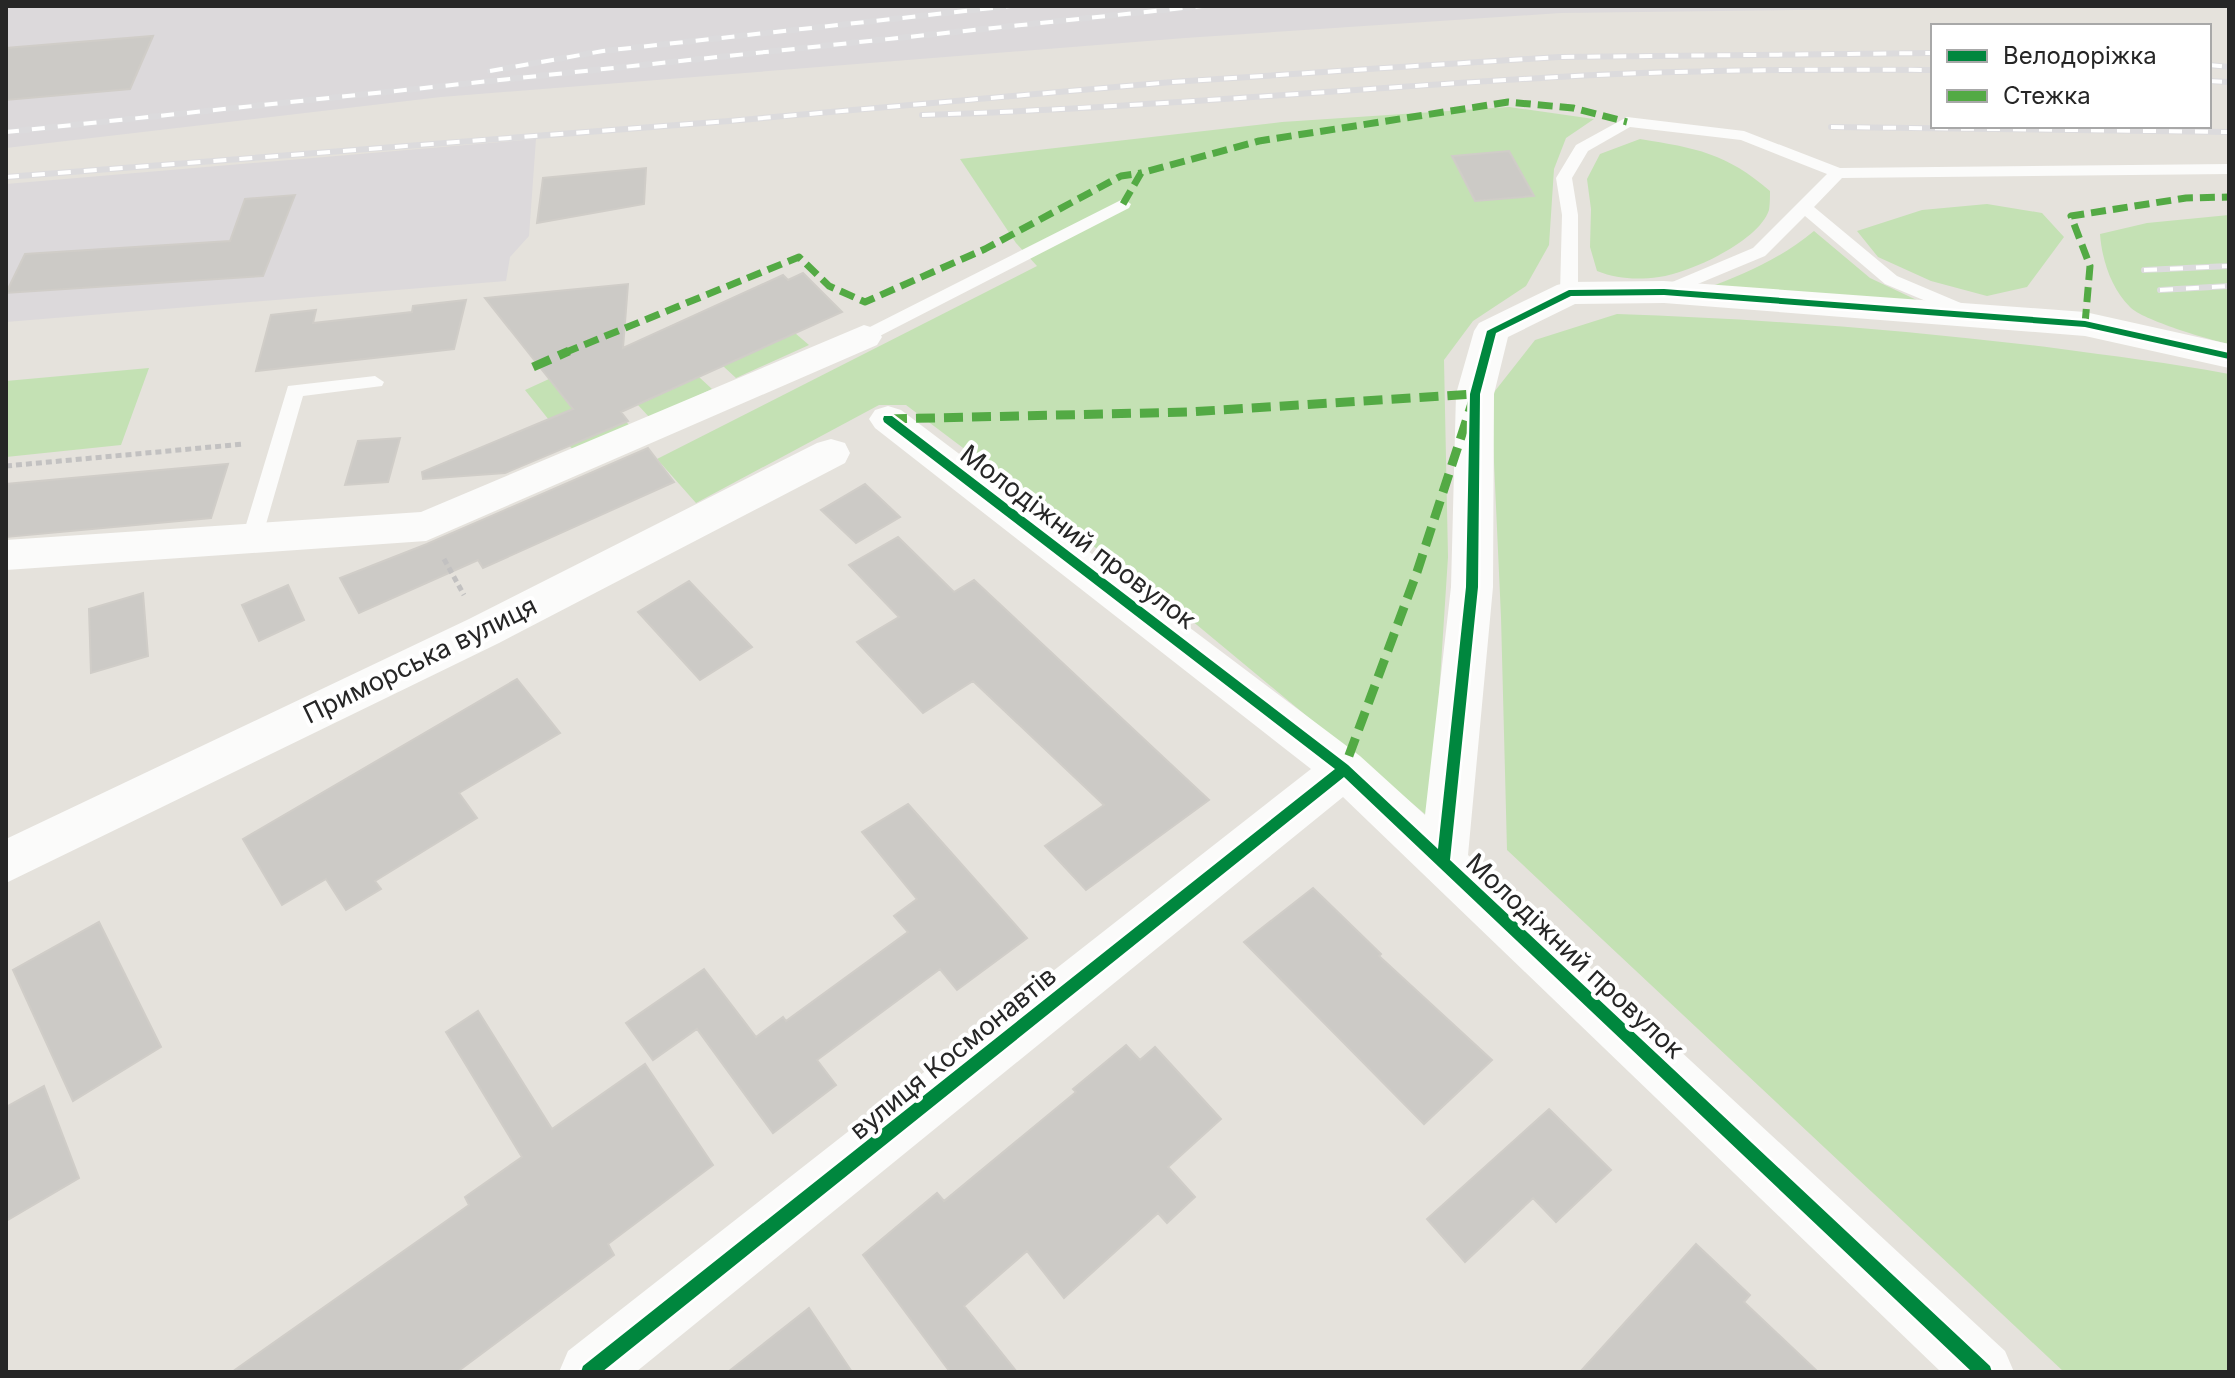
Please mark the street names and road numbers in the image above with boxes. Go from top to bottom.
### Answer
street label: Молодіжний провулок [955,438,1202,635]
street label: Приморська вулиця [298,590,542,730]
street label: Молодіжний провулок [1460,847,1691,1065]
street label: вулиця Космонавтів [843,960,1062,1145]

